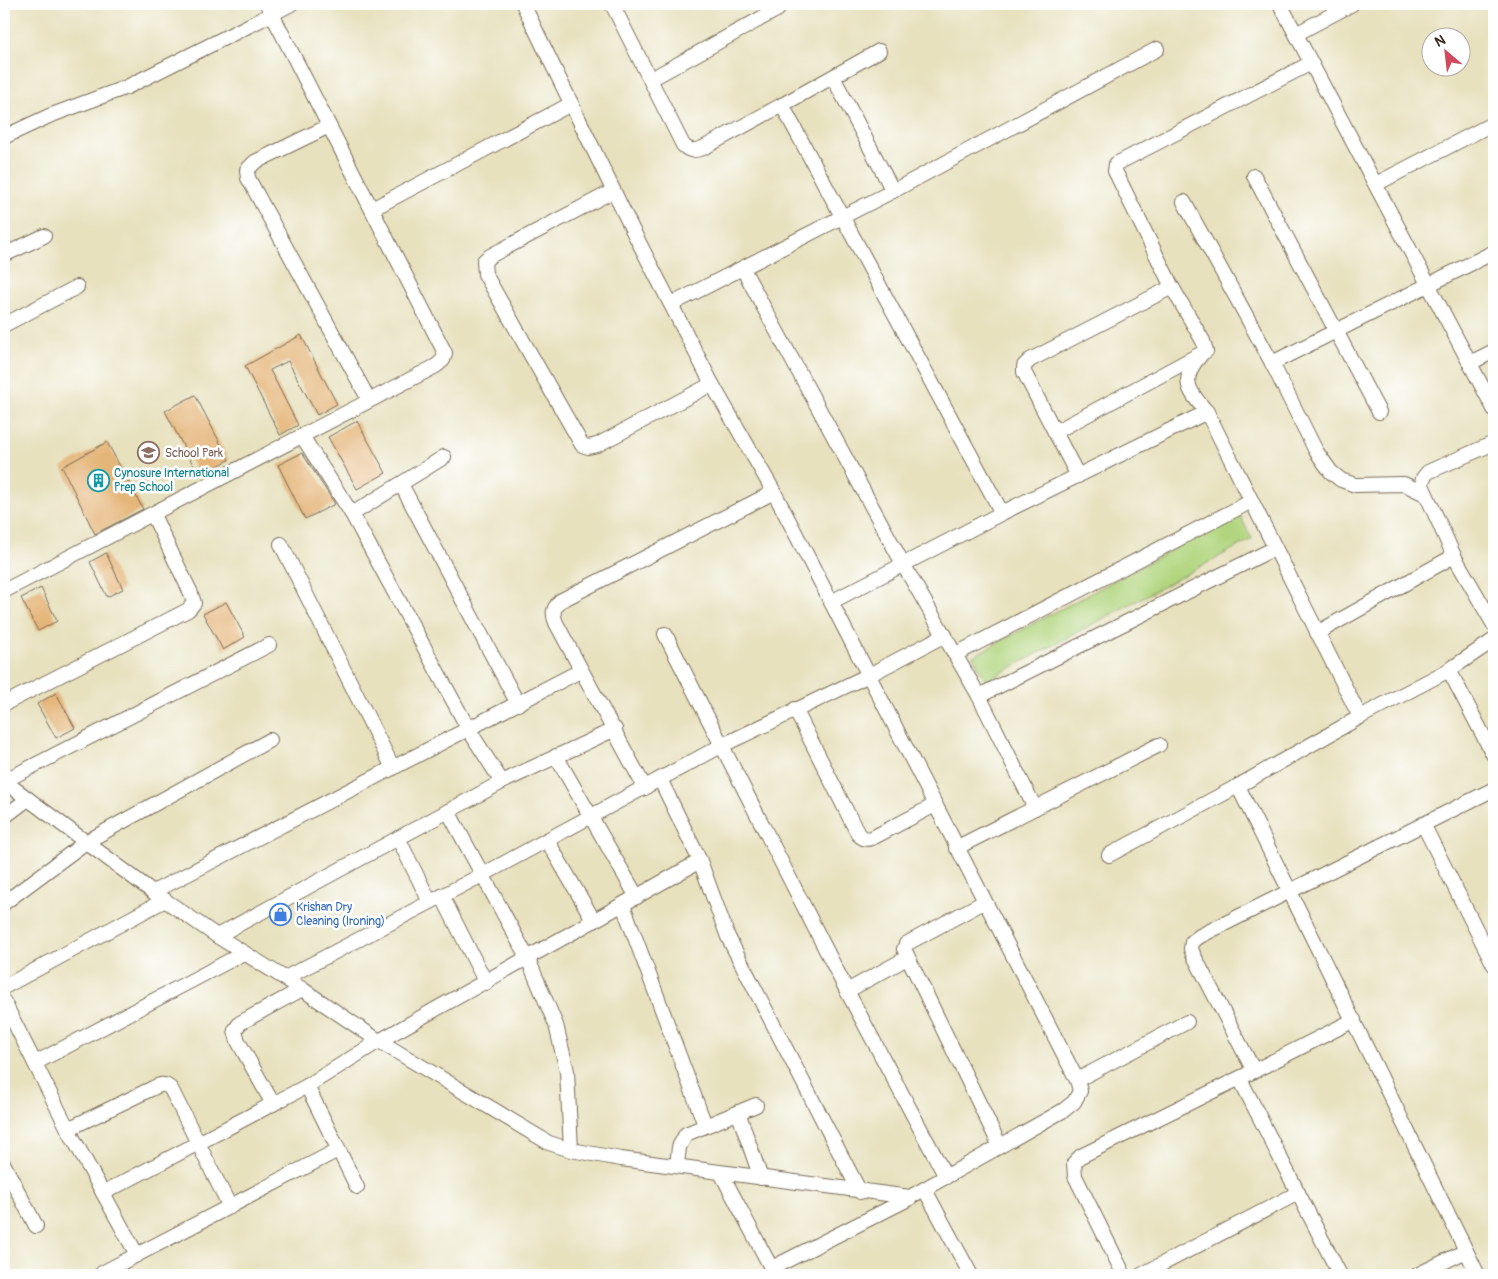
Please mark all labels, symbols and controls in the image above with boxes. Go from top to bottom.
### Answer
north arrow [1420,28,1470,78]
text: N [1432,31,1448,51]
school or university icon: School Park [137,441,161,465]
place label: School Park [165,446,223,461]
place label: Cynosure International Prep School [114,466,230,495]
building icon: Cynosure International Prep School [86,468,110,492]
place label: Krishan Dry Cleaning (Ironing) [296,900,385,929]
shop icon: Krishan Dry Cleaning (Ironing) [268,902,292,926]

